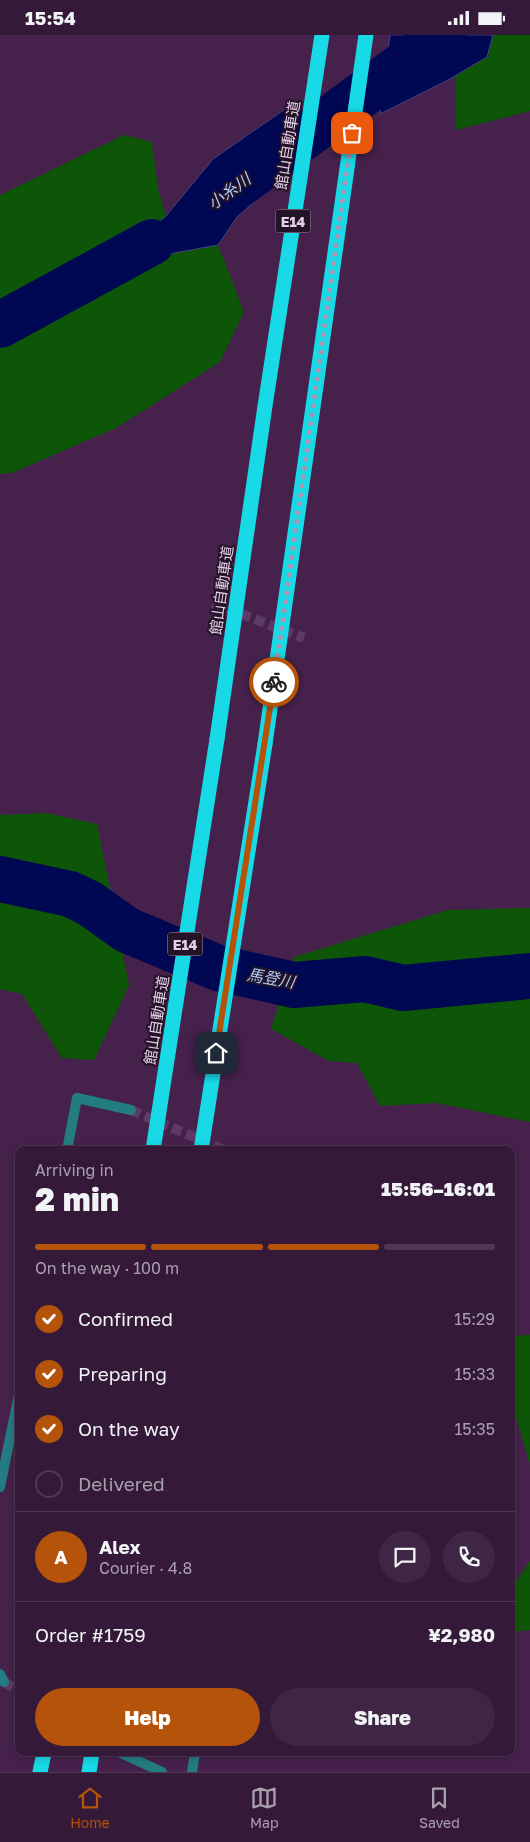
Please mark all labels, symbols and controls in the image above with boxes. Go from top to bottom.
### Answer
text: 15:54 [25,6,76,29]
street label: 館山自動車道 [271,99,303,191]
pin [331,112,373,154]
icon: bag [338,119,366,147]
water label: 小糸川 [204,168,256,213]
road number: E14 [276,210,310,233]
street label: 館山自動車道 [206,544,236,636]
courier [249,657,299,707]
icon: bike [260,668,288,696]
road number: E14 [168,933,202,956]
water label: 馬登川 [246,964,298,992]
street label: 館山自動車道 [140,974,172,1066]
pin [195,1032,237,1074]
icon: home [202,1039,230,1067]
text: Arriving in [35,1160,114,1180]
text: 15:56–16:01 [381,1177,495,1200]
text: 2 min [35,1180,119,1218]
text: On the way · 100 m [35,1258,179,1278]
icon: check [35,1305,63,1333]
text: Confirmed [78,1307,173,1330]
text: 15:29 [454,1309,495,1329]
icon: check [35,1360,63,1388]
text: Preparing [78,1362,167,1385]
text: 15:33 [454,1364,495,1384]
icon: check [35,1415,63,1443]
text: On the way [78,1417,180,1440]
text: 15:35 [455,1419,495,1439]
text: Delivered [78,1472,165,1495]
button: chat [379,1531,431,1583]
button: phone [443,1531,495,1583]
text: Alex [99,1535,140,1558]
text: A [54,1545,68,1568]
text: Courier · 4.8 [99,1558,192,1578]
text: Order #1759 [35,1623,146,1646]
text: ¥2,980 [428,1623,495,1646]
button: Help [35,1688,260,1746]
button: Share [270,1688,495,1746]
tab: Home [70,1784,110,1831]
tab: Map [250,1784,279,1831]
tab: Saved [419,1784,460,1831]

